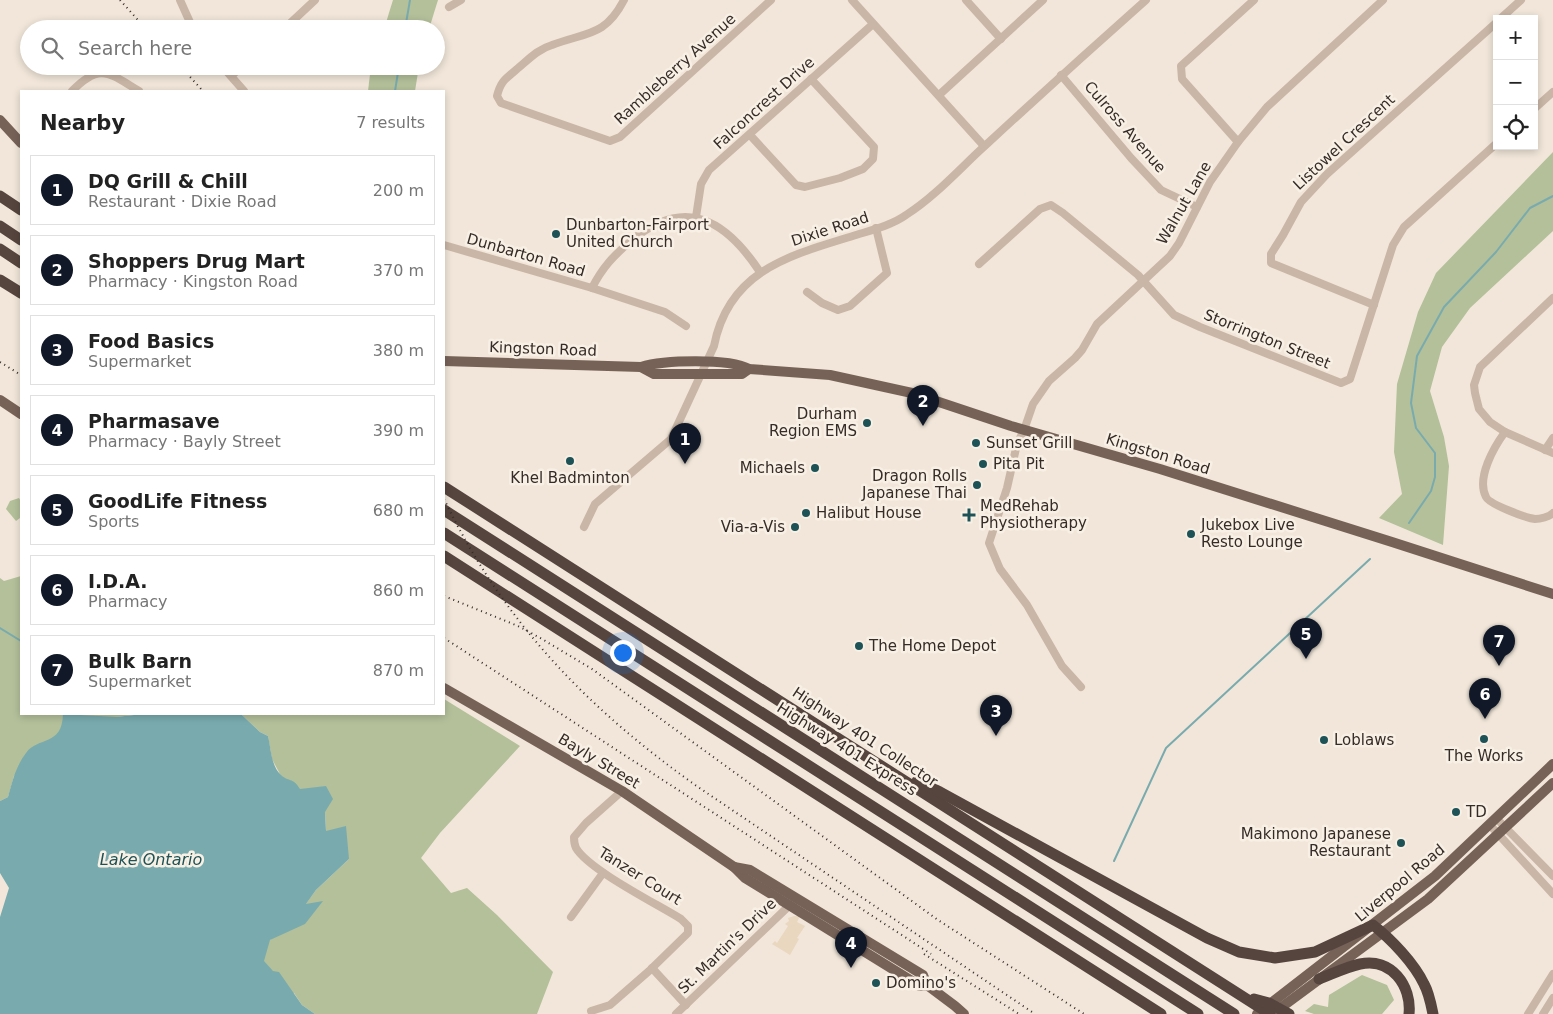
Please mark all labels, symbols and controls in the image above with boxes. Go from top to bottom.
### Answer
street label: Rambleberry Avenue [611,10,739,128]
map controls [1493,15,1538,150]
button: + [1493,15,1538,60]
search box [20,20,445,75]
icon: search [38,34,66,62]
text: Search here [78,37,192,59]
street label: Falconcrest Drive [710,53,818,153]
button: − [1493,60,1538,105]
street label: Culross Avenue [1080,78,1170,176]
street label: Listowel Crescent [1290,90,1399,194]
button: locate [1493,105,1538,150]
text: Nearby [40,111,125,135]
text: 7 results [356,113,425,132]
street label: Walnut Lane [1153,158,1215,248]
text: DQ Grill & Chill [88,170,248,192]
text: 1 [51,181,63,200]
text: 200 m [373,181,424,200]
text: Restaurant · Dixie Road [88,192,277,211]
street label: Dixie Road [789,208,871,250]
place label: Dunbarton-Fairport United Church [566,216,709,251]
marker: Dunbarton-Fairport United Church [550,228,562,240]
street label: Dunbarton Road [465,229,587,281]
text: Shoppers Drug Mart [88,250,305,272]
text: 2 [51,261,63,280]
text: 370 m [373,261,424,280]
text: Pharmacy · Kingston Road [88,272,298,291]
street label: Storrington Street [1201,305,1333,373]
text: Food Basics [88,330,214,352]
street label: Kingston Road [489,338,597,360]
text: 3 [51,341,63,360]
text: 380 m [373,341,424,360]
text: Supermarket [88,352,191,371]
pin: 2 [907,385,939,426]
place label: Durham Region EMS [769,405,857,440]
text: Pharmasave [88,410,220,432]
marker: Durham Region EMS [861,417,873,429]
text: 4 [51,421,63,440]
text: 390 m [373,421,424,440]
pin: 1 [669,423,701,464]
street label: Kingston Road [1104,430,1212,478]
text: Pharmacy · Bayly Street [88,432,281,451]
place label: Sunset Grill [986,434,1073,452]
marker: Sunset Grill [970,437,982,449]
marker: Khel Badminton [564,455,576,467]
place label: Pita Pit [993,455,1045,473]
marker: Pita Pit [977,458,989,470]
place label: Michaels [740,459,805,477]
marker: Michaels [809,462,821,474]
place label: Dragon Rolls Japanese Thai [861,467,967,502]
place label: Khel Badminton [510,469,630,487]
marker: Dragon Rolls Japanese Thai [971,479,983,491]
text: GoodLife Fitness [88,490,267,512]
place label: MedRehab Physiotherapy [980,497,1087,532]
text: 5 [51,501,63,520]
text: 680 m [373,501,424,520]
place label: Halibut House [816,504,922,522]
marker: Halibut House [800,507,812,519]
marker: MedRehab Physiotherapy [962,508,976,522]
text: Sports [88,512,139,531]
place label: Jukebox Live Resto Lounge [1200,516,1303,551]
place label: Via-a-Vis [721,518,785,536]
marker: Via-a-Vis [789,521,801,533]
marker: Jukebox Live Resto Lounge [1185,528,1197,540]
text: I.D.A. [88,570,148,592]
text: 6 [51,581,63,600]
text: 860 m [373,581,424,600]
text: Pharmacy [88,592,168,611]
pin: 5 [1290,618,1322,659]
pin: 7 [1483,625,1515,666]
place label: The Home Depot [868,637,996,655]
your location [610,640,636,666]
marker: The Home Depot [853,640,865,652]
text: Bulk Barn [88,650,192,672]
text: 7 [51,661,63,680]
text: 870 m [373,661,424,680]
text: Supermarket [88,672,191,691]
pin: 6 [1469,678,1501,719]
street label: Highway 401 Collector [789,683,942,791]
pin: 3 [980,695,1012,736]
street label: Highway 401 Express [774,699,920,800]
street label: Bayly Street [555,730,643,792]
place label: Loblaws [1334,731,1394,749]
marker: The Works [1478,733,1490,745]
marker: Loblaws [1318,734,1330,746]
place label: The Works [1444,747,1523,765]
place label: TD [1465,803,1487,821]
marker: TD [1450,806,1462,818]
place label: Makimono Japanese Restaurant [1241,825,1391,860]
marker: Makimono Japanese Restaurant [1395,837,1407,849]
street label: Liverpool Road [1352,840,1448,926]
street label: Tanzer Court [594,843,685,909]
water label: Lake Ontario [100,850,202,869]
street label: St. Martin's Drive [674,895,780,997]
pin: 4 [835,927,867,968]
place label: Domino's [886,974,956,992]
marker: Domino's [870,977,882,989]

